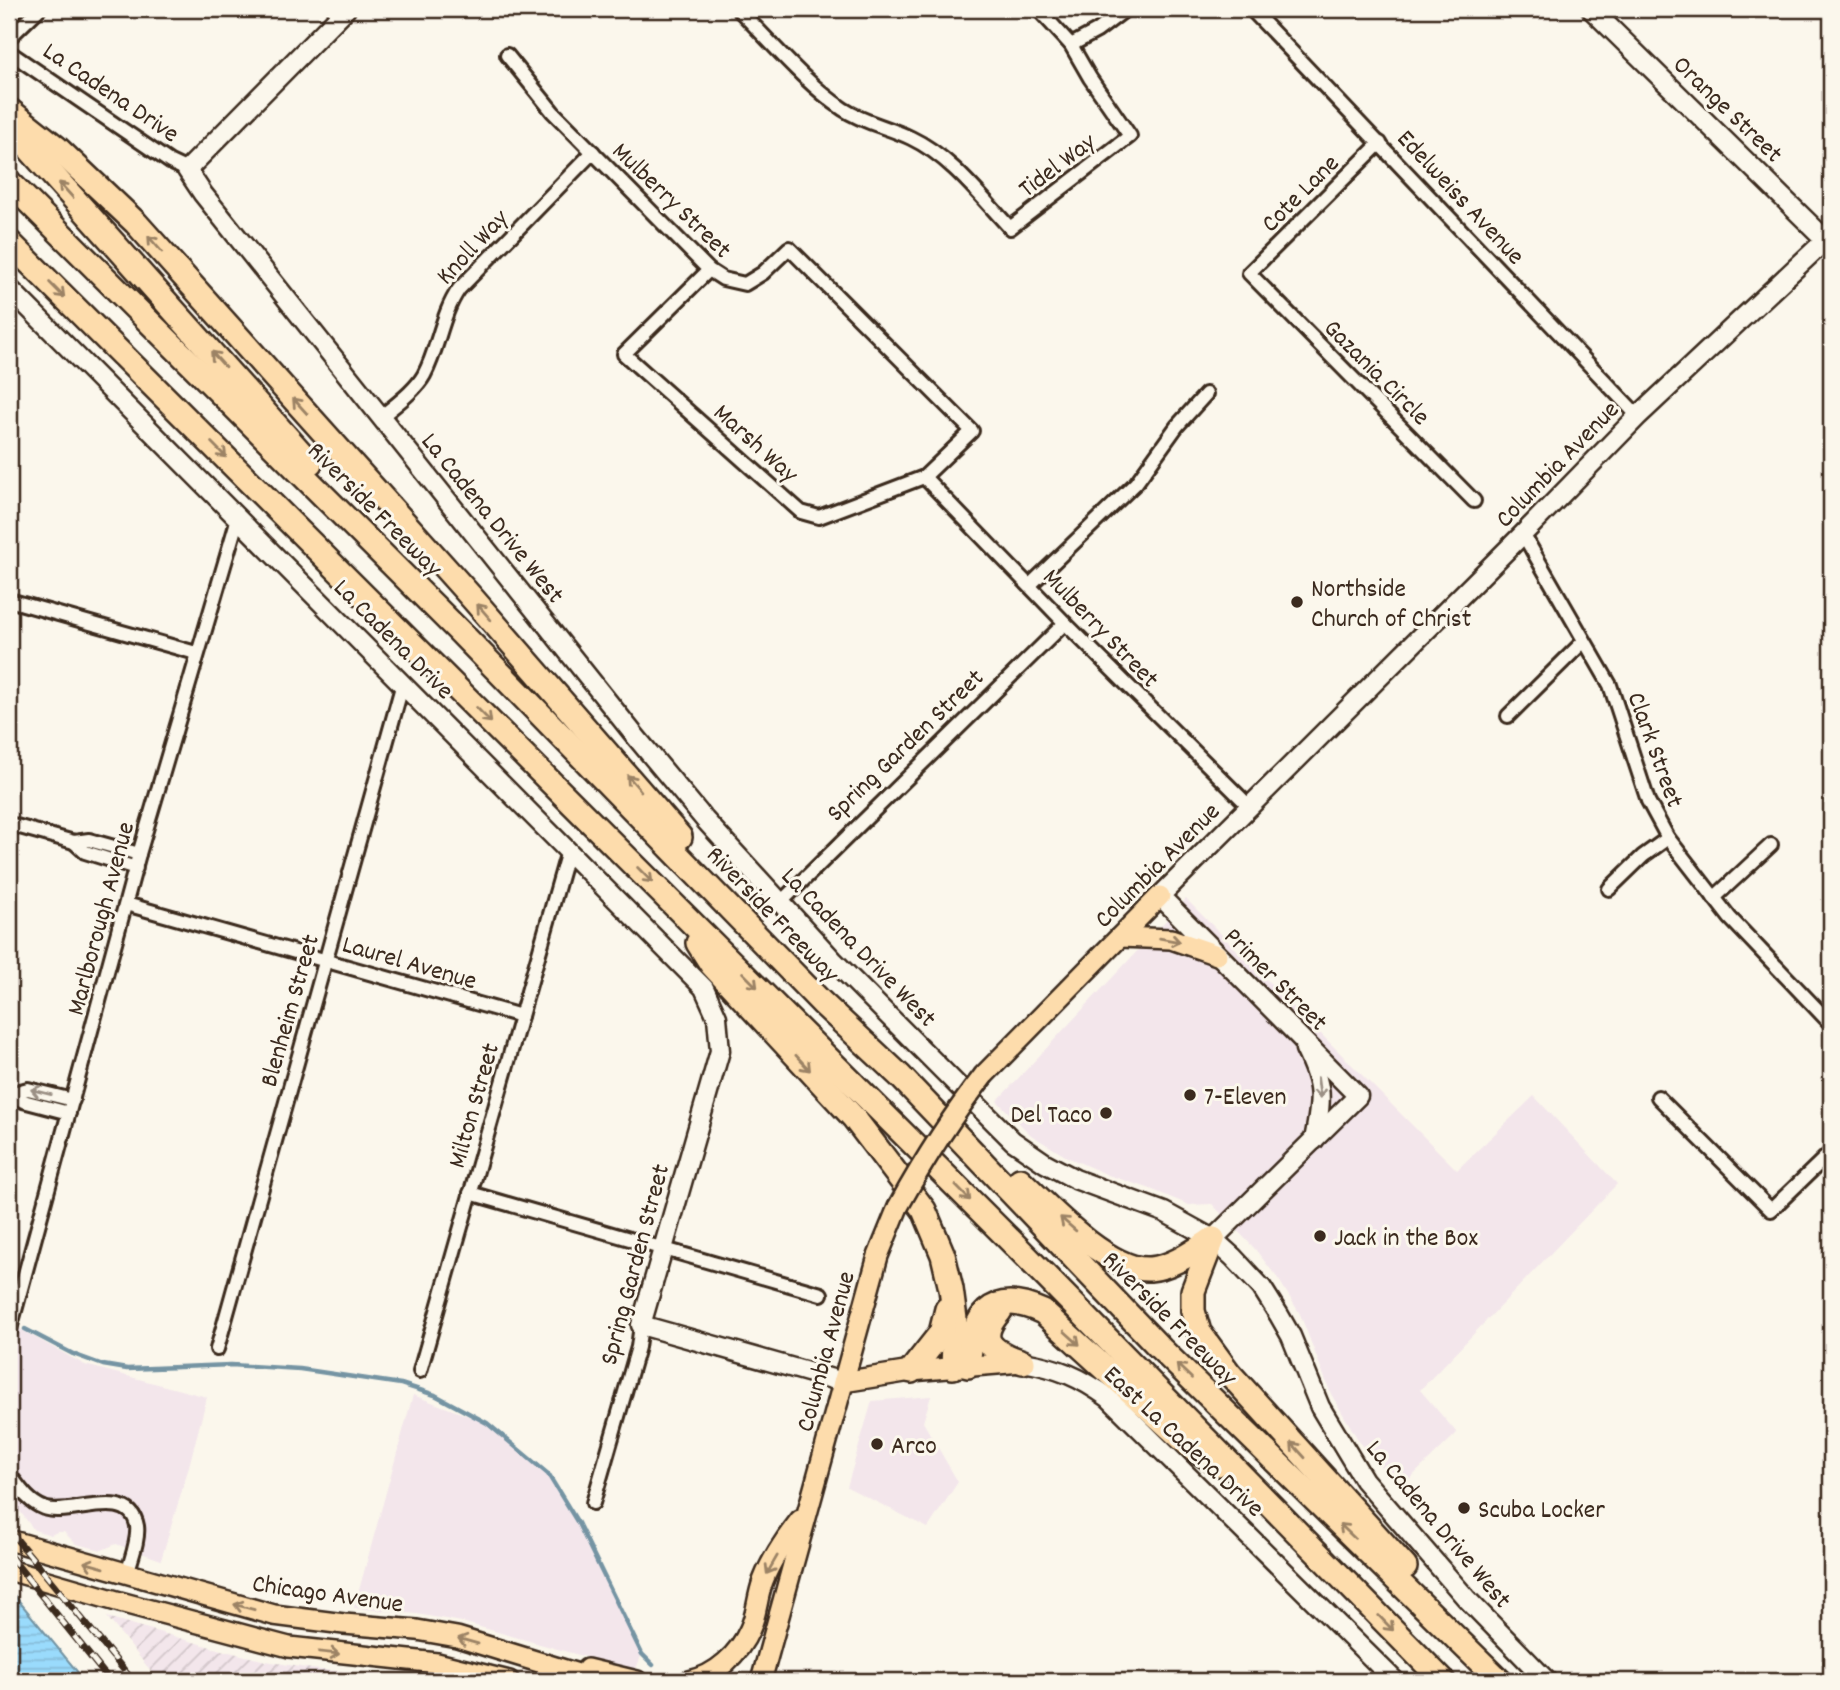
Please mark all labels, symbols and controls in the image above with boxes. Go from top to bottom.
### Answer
street label: La Cadena Drive [34,34,186,153]
street label: Orange Street [1663,48,1790,173]
street label: Edelweiss Avenue [1387,122,1532,274]
street label: Tidel Way [1012,125,1105,208]
street label: Mulberry Street [602,135,739,269]
street label: Cote Lane [1254,147,1349,242]
one-way arrow [58,181,74,199]
street label: Knoll Way [429,202,519,294]
one-way arrow [147,236,163,254]
one-way arrow [49,281,66,298]
street label: Gazania Circle [1314,312,1437,435]
one-way arrow [210,350,226,368]
street label: Columbia Avenue [1488,393,1629,538]
street label: Marsh Way [704,396,806,493]
one-way arrow [292,398,308,416]
street label: La Cadena Drive West [411,426,572,613]
street label: Riverside Freeway [297,434,450,587]
one-way arrow [210,442,227,459]
street label: Mulberry Street [1033,561,1167,698]
street label: La Cadena Drive [324,572,461,709]
place label: Northside Church of Christ [1311,572,1472,639]
marker: Northside Church of Christ [1289,594,1305,610]
one-way arrow [476,603,492,621]
street label: Spring Garden Street [819,661,994,832]
street label: Clark Street [1616,687,1692,814]
one-way arrow [475,706,492,723]
one-way arrow [626,775,642,793]
street label: Columbia Avenue [1087,795,1230,938]
street label: Marlborough Avenue [59,818,146,1020]
street label: Riverside Freeway [696,838,847,993]
street label: La Cadena Drive West [771,860,944,1037]
one-way arrow [636,867,653,884]
street label: Primer Street [1214,920,1335,1041]
street label: Laurel Avenue [337,928,481,1001]
street label: Blenheim Street [252,930,331,1092]
one-way arrow [1158,934,1181,947]
one-way arrow [741,971,758,988]
street label: Milton Street [440,1039,511,1173]
one-way arrow [794,1054,811,1071]
one-way arrow [1313,1076,1326,1099]
place label: 7-Eleven [1204,1080,1287,1117]
one-way arrow [30,1085,53,1098]
marker: 7-Eleven [1182,1087,1198,1103]
place label: Del Taco [1010,1098,1092,1135]
marker: Del Taco [1098,1105,1114,1121]
street label: Spring Garden Street [592,1160,681,1370]
one-way arrow [954,1184,971,1201]
one-way arrow [1059,1216,1077,1232]
place label: Jack in the Box [1334,1221,1478,1258]
marker: Jack in the Box [1312,1228,1328,1244]
street label: Riverside Freeway [1092,1243,1245,1396]
street label: Columbia Avenue [788,1267,867,1436]
one-way arrow [1063,1330,1081,1346]
street label: East La Cadena Drive [1094,1358,1271,1527]
one-way arrow [1176,1363,1193,1380]
place label: Arco [891,1429,937,1466]
street label: La Cadena Drive West [1355,1433,1519,1618]
marker: Arco [869,1436,885,1452]
one-way arrow [1290,1441,1306,1459]
place label: Scuba Locker [1478,1493,1605,1530]
marker: Scuba Locker [1456,1500,1472,1516]
one-way arrow [1338,1522,1355,1539]
one-way arrow [765,1554,778,1575]
one-way arrow [83,1558,105,1571]
street label: Chicago Avenue [250,1567,405,1624]
one-way arrow [233,1600,256,1613]
one-way arrow [1378,1614,1395,1631]
one-way arrow [457,1633,479,1646]
one-way arrow [317,1646,339,1659]

